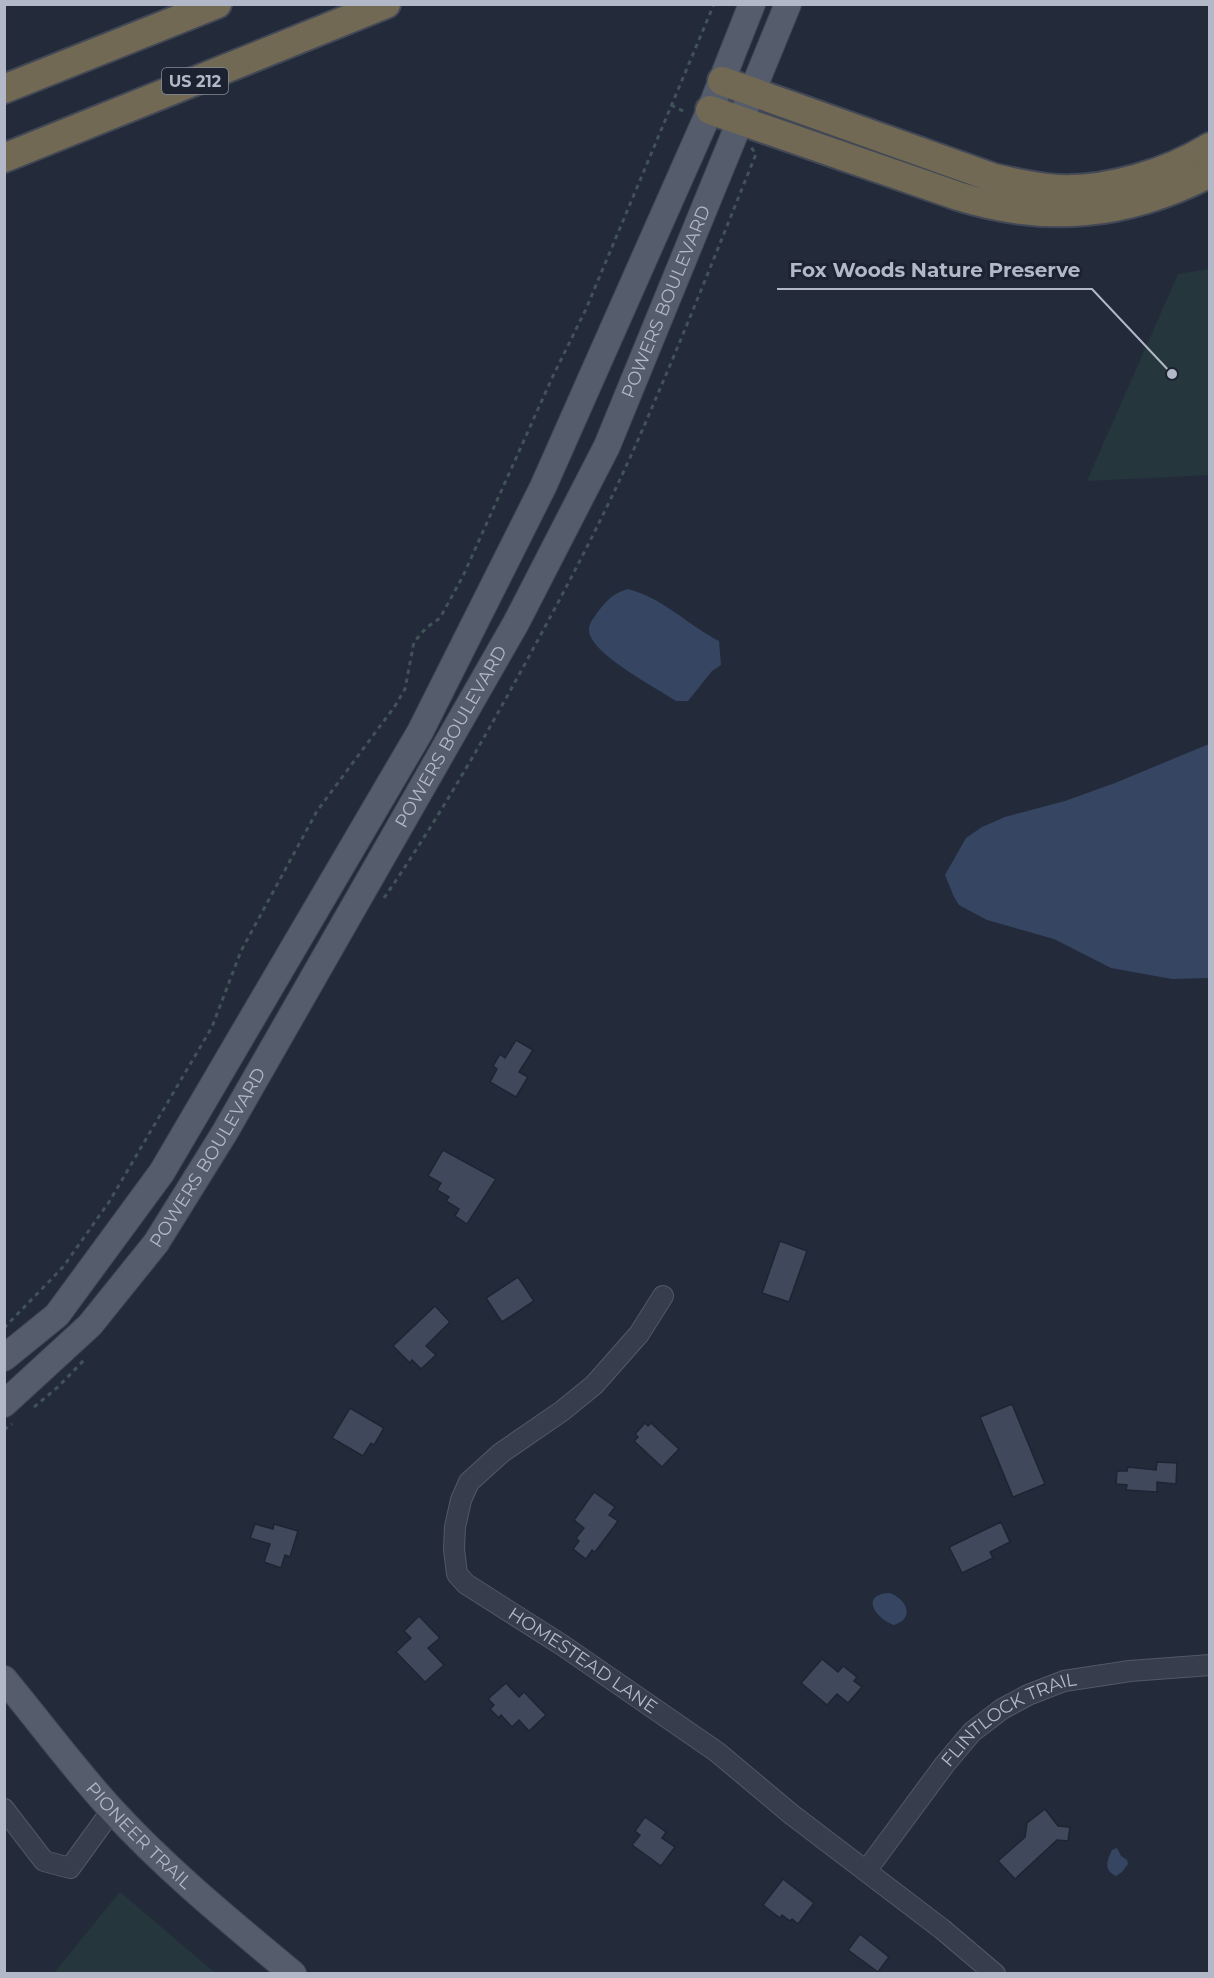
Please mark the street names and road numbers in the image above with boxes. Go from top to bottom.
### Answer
road number: US 212 [162,68,228,94]
street label: POWERS BOULEVARD [617,202,715,401]
street label: POWERS BOULEVARD [390,642,512,832]
street label: POWERS BOULEVARD [145,1064,271,1252]
street label: HOMESTEAD LANE [504,1603,661,1718]
street label: FLINTLOCK TRAIL [936,1668,1078,1771]
street label: PIONEER TRAIL [81,1778,197,1894]

